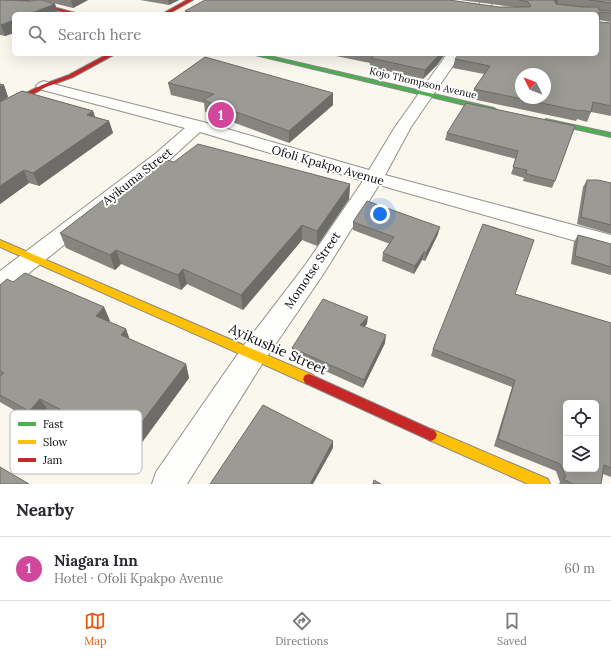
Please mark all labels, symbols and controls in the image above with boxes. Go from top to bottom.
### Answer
search box [12,12,599,56]
icon: search [26,23,48,45]
text: Search here [58,25,141,44]
street label: Kojo Thompson Avenue [368,64,479,102]
north arrow [515,68,551,104]
pin: 1 [208,100,234,130]
street label: Ofoli Kpakpo Avenue [270,142,386,188]
street label: Ayikuma Street [98,144,175,209]
your location [370,204,390,224]
street label: Momotse Street [281,228,343,311]
street label: Ayikushie Street [225,319,330,379]
map controls [563,400,599,472]
button: locate [563,400,599,436]
legend [10,410,142,474]
text: Fast [43,417,64,431]
text: Slow [43,435,68,449]
button: layers [563,436,599,472]
text: Jam [42,453,63,467]
text: Nearby [16,499,74,521]
text: Niagara Inn [54,551,138,570]
text: 1 [26,560,32,577]
text: 60 m [564,560,595,577]
text: Hotel · Ofoli Kpakpo Avenue [54,570,223,587]
tab: Map [84,610,107,648]
tab: Directions [275,610,328,648]
tab: Saved [497,610,527,648]

